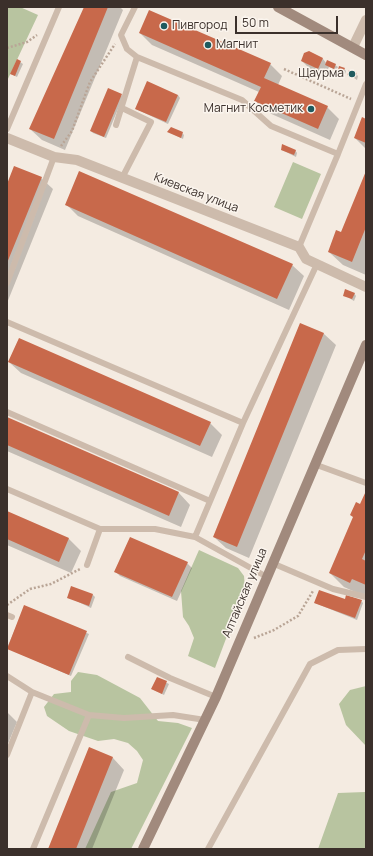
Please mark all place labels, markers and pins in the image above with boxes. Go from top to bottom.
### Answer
place label: Пивгород [172,19,227,33]
marker: Пивгород [159,21,169,31]
place label: Магнит [216,38,258,52]
marker: Магнит [203,40,213,50]
place label: Щаурма [298,67,344,81]
marker: Щаурма [347,69,357,79]
place label: Магнит Косметик [204,102,303,116]
marker: Магнит Косметик [306,104,316,114]

